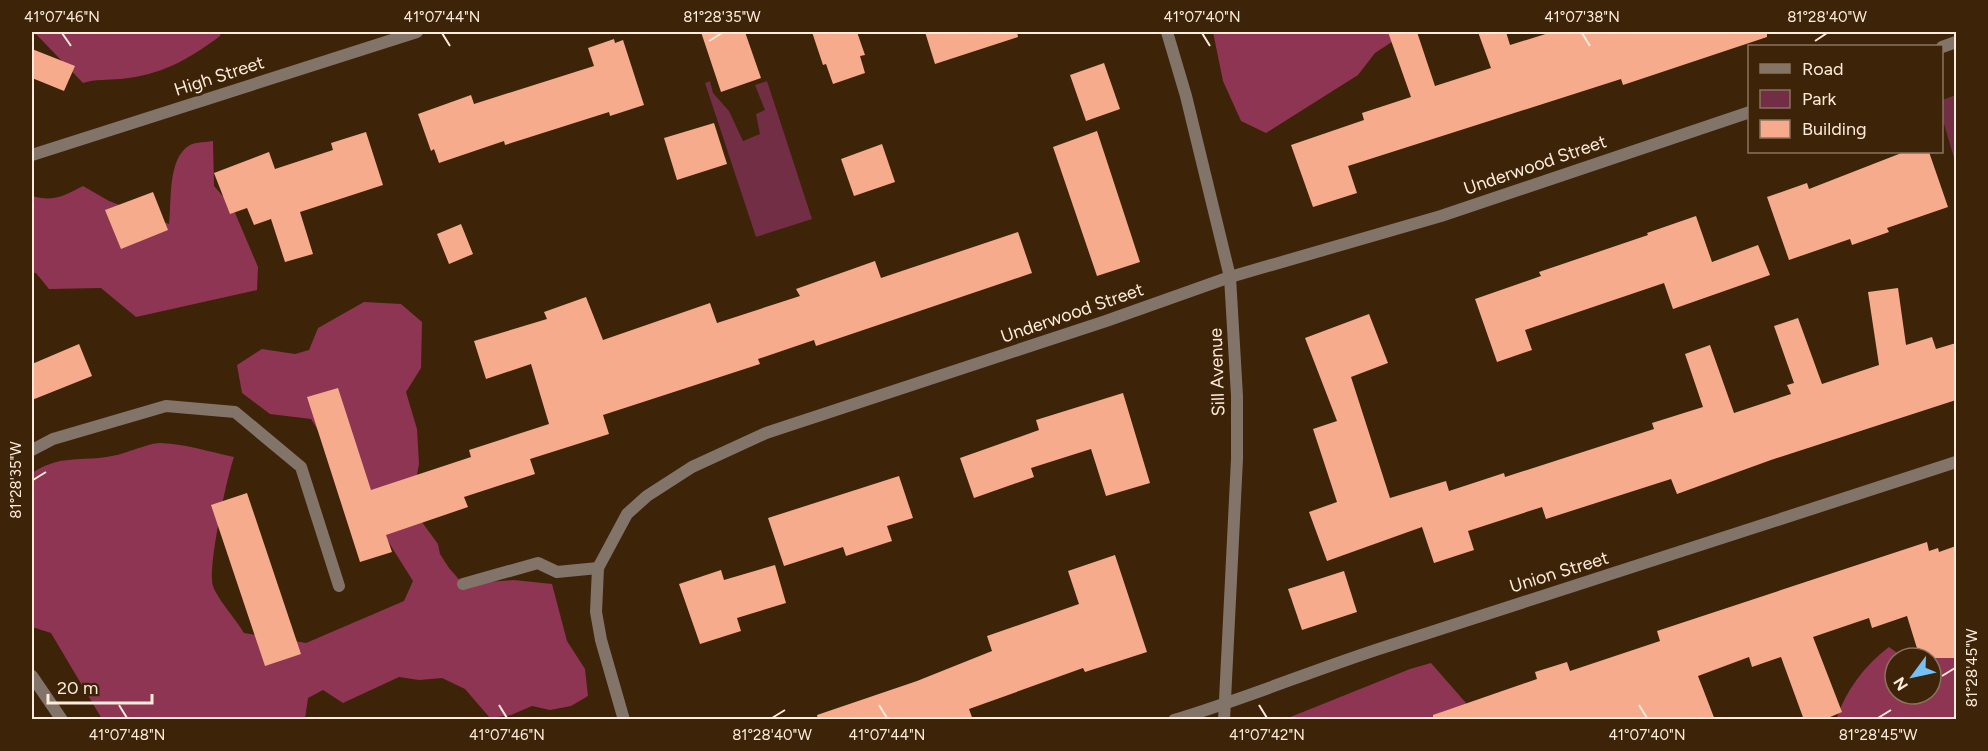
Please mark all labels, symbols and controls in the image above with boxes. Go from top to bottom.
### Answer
text: 41°07'46"N [24,8,100,26]
text: 41°07'44"N [404,8,480,26]
text: 81°28'35"W [683,8,761,26]
text: 41°07'40"N [1163,8,1241,26]
text: 41°07'38"N [1544,8,1620,26]
text: 81°28'40"W [1787,8,1867,26]
legend [1748,45,1943,153]
street label: High Street [171,51,267,101]
text: Road [1802,58,1843,80]
text: Park [1802,88,1837,110]
text: Building [1802,118,1867,140]
street label: Underwood Street [1461,130,1609,200]
street label: Underwood Street [998,278,1146,348]
street label: Sill Avenue [1204,327,1230,417]
text: 81°28'35"W [7,441,25,519]
street label: Union Street [1507,546,1611,597]
text: 81°28'45"W [1963,628,1981,707]
north arrow [1883,646,1943,706]
scale bar [48,667,152,705]
text: N [1890,674,1912,694]
text: 20 m [57,677,98,699]
text: 41°07'48"N [89,726,165,744]
text: 41°07'46"N [469,726,545,744]
text: 81°28'40"W [732,726,812,744]
text: 41°07'44"N [849,726,925,744]
text: 41°07'42"N [1229,726,1305,744]
text: 41°07'40"N [1608,726,1686,744]
text: 81°28'45"W [1839,726,1918,744]

